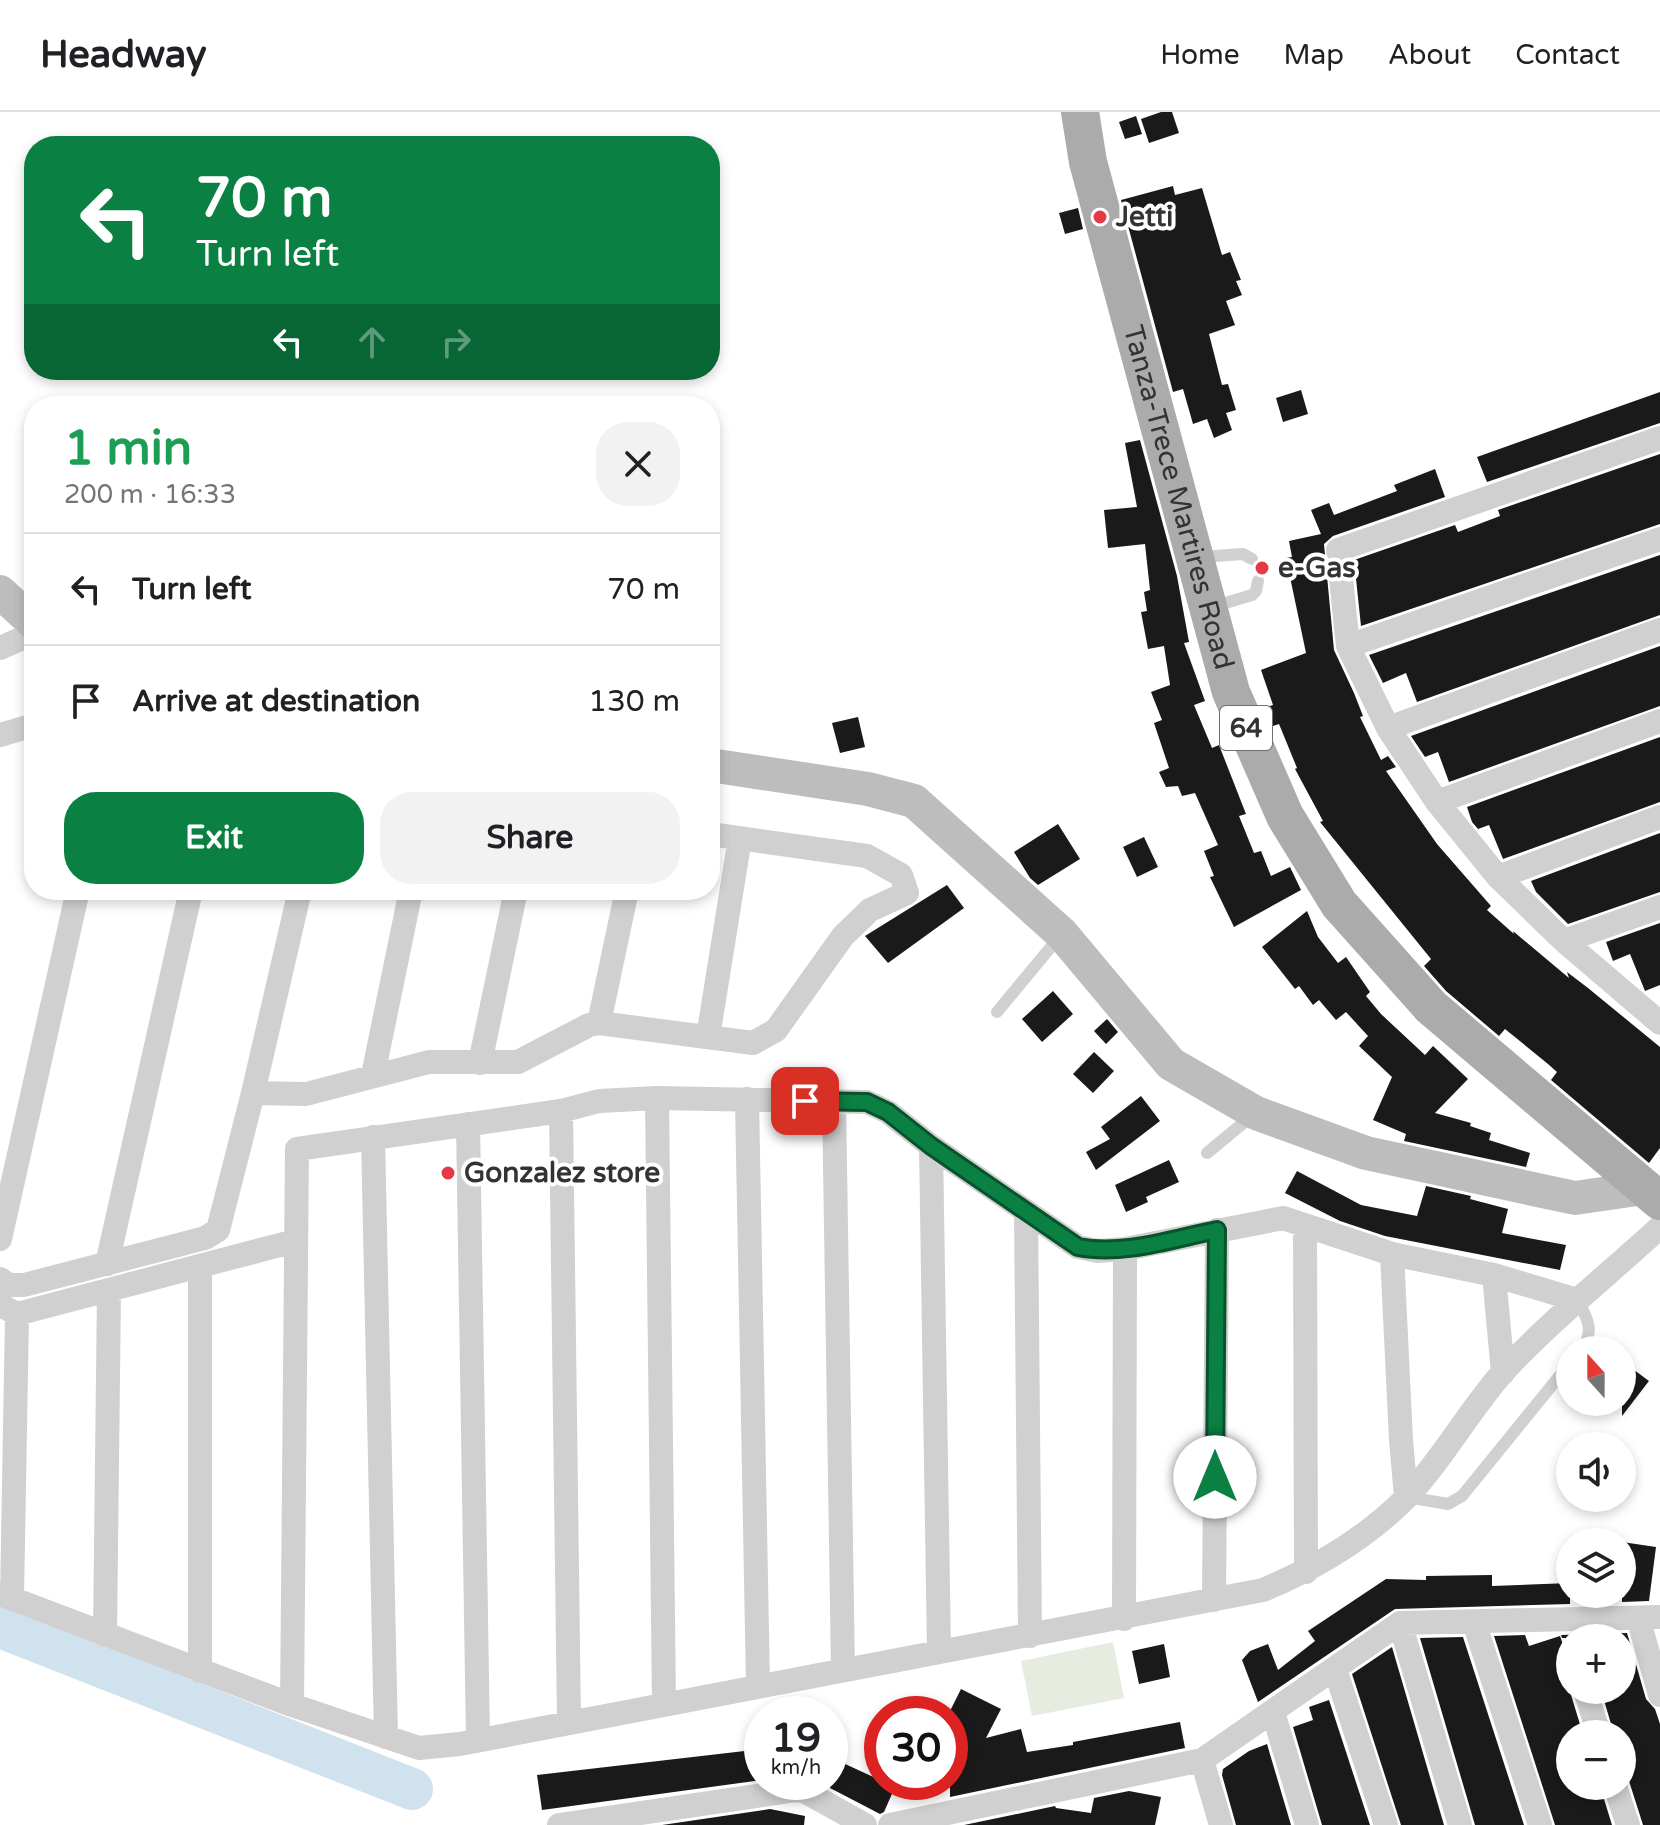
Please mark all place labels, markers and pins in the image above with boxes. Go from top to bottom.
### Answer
place label: Jetti [1115,200,1173,234]
marker: Jetti [1091,208,1109,226]
place label: e-Gas [1278,551,1356,585]
marker: e-Gas [1253,559,1271,577]
pin [771,1067,839,1135]
place label: Gonzalez store [464,1156,660,1190]
marker: Gonzalez store [439,1164,457,1182]

